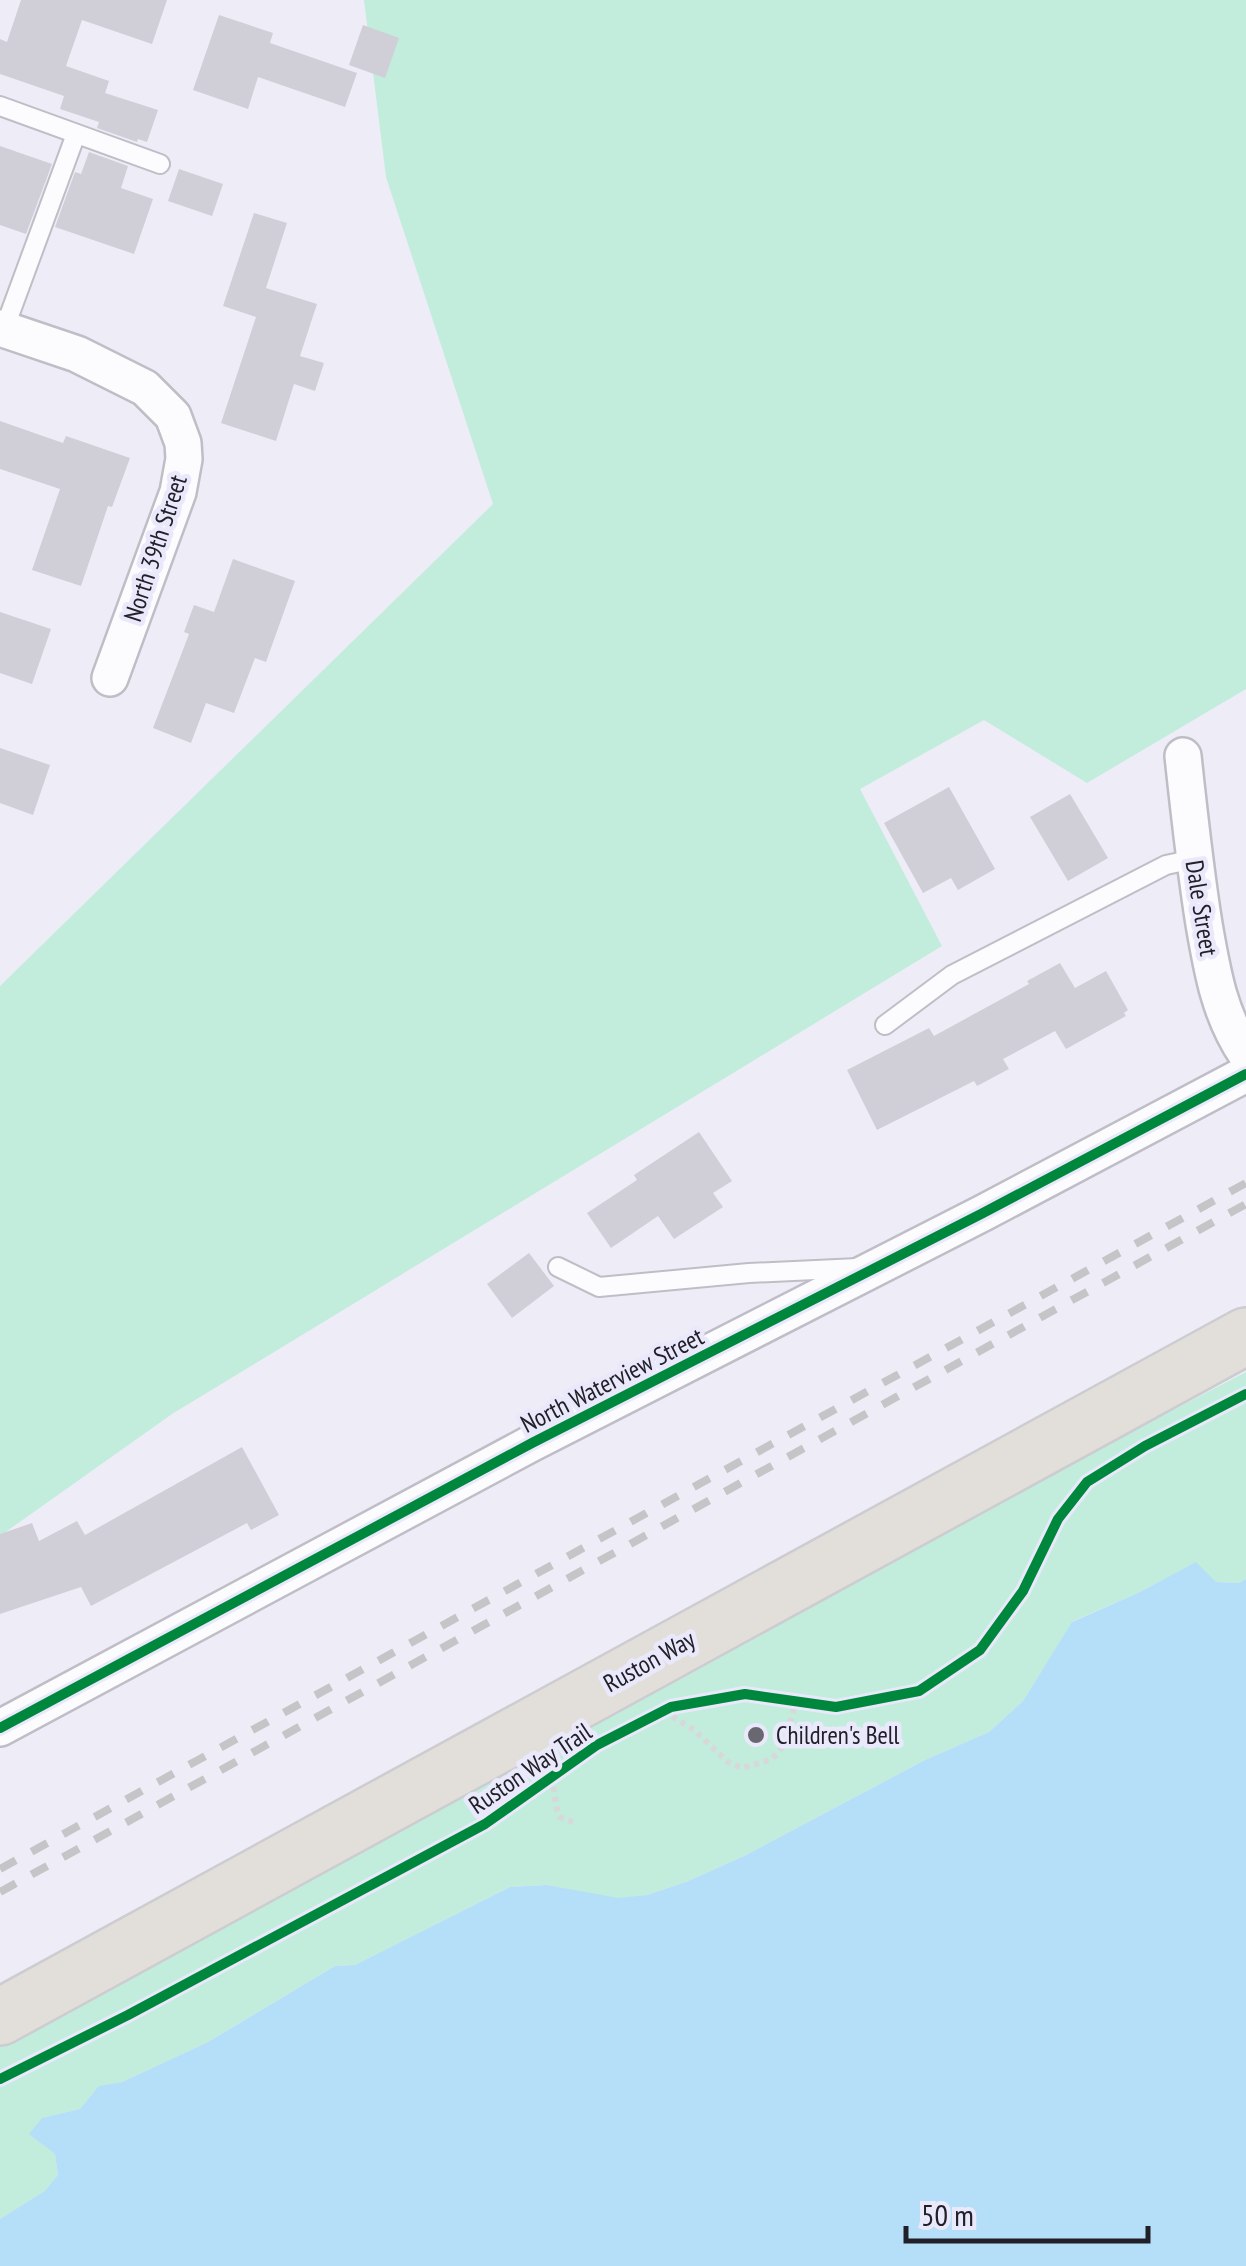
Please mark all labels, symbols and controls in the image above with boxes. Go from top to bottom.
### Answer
street label: North 39th Street [116,471,194,625]
street label: Dale Street [1179,858,1225,958]
street label: North Waterview Street [515,1320,709,1440]
street label: Ruston Way [598,1622,701,1699]
street label: Ruston Way Trail [463,1715,598,1821]
place label: Children's Bell [776,1719,900,1751]
marker: Children's Bell [745,1724,767,1746]
scale bar [906,2181,1148,2243]
text: 50 m [921,2195,974,2234]

